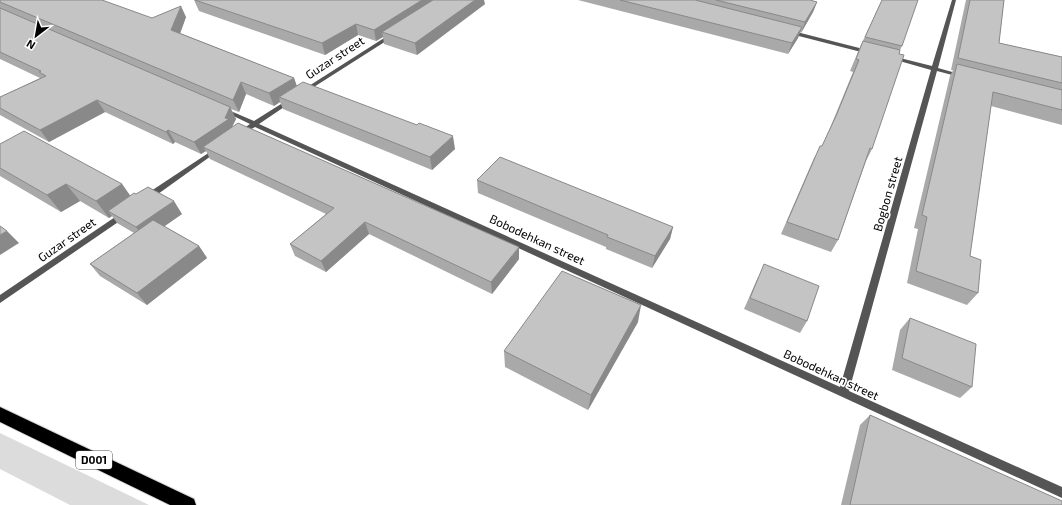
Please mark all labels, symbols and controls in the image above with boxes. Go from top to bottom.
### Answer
north arrow [16,16,56,56]
street label: Guzar street [303,33,367,81]
text: N [24,37,37,53]
street label: Bogbon street [870,154,905,233]
street label: Bobodehkan street [488,211,588,267]
street label: Guzar street [35,214,98,264]
street label: Bobodehkan street [782,346,882,402]
road number: D001 [76,451,112,469]

